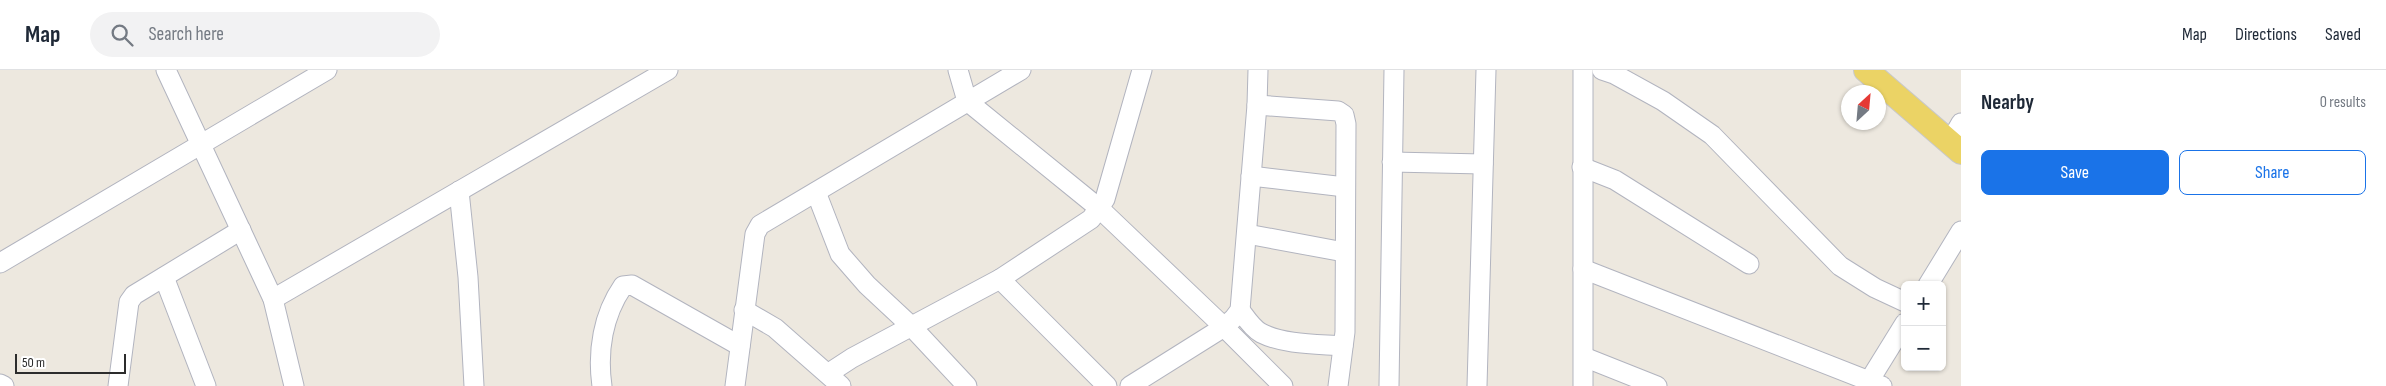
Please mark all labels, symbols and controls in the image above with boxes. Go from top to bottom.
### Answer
search box [90,12,440,57]
text: Map [25,20,60,49]
icon: search [108,21,136,49]
text: Search here [148,23,224,46]
text: Map [2182,24,2207,45]
text: Directions [2235,24,2297,45]
text: Saved [2325,24,2361,45]
north arrow [1841,85,1886,130]
text: Nearby [1981,90,2034,115]
text: 0 results [2320,93,2366,112]
button: Save [1981,150,2169,195]
button: Share [2179,150,2366,195]
map controls [1901,281,1946,371]
button: + [1901,281,1946,326]
button: − [1901,326,1946,371]
scale bar [15,351,126,374]
text: 50 m [22,354,45,371]

